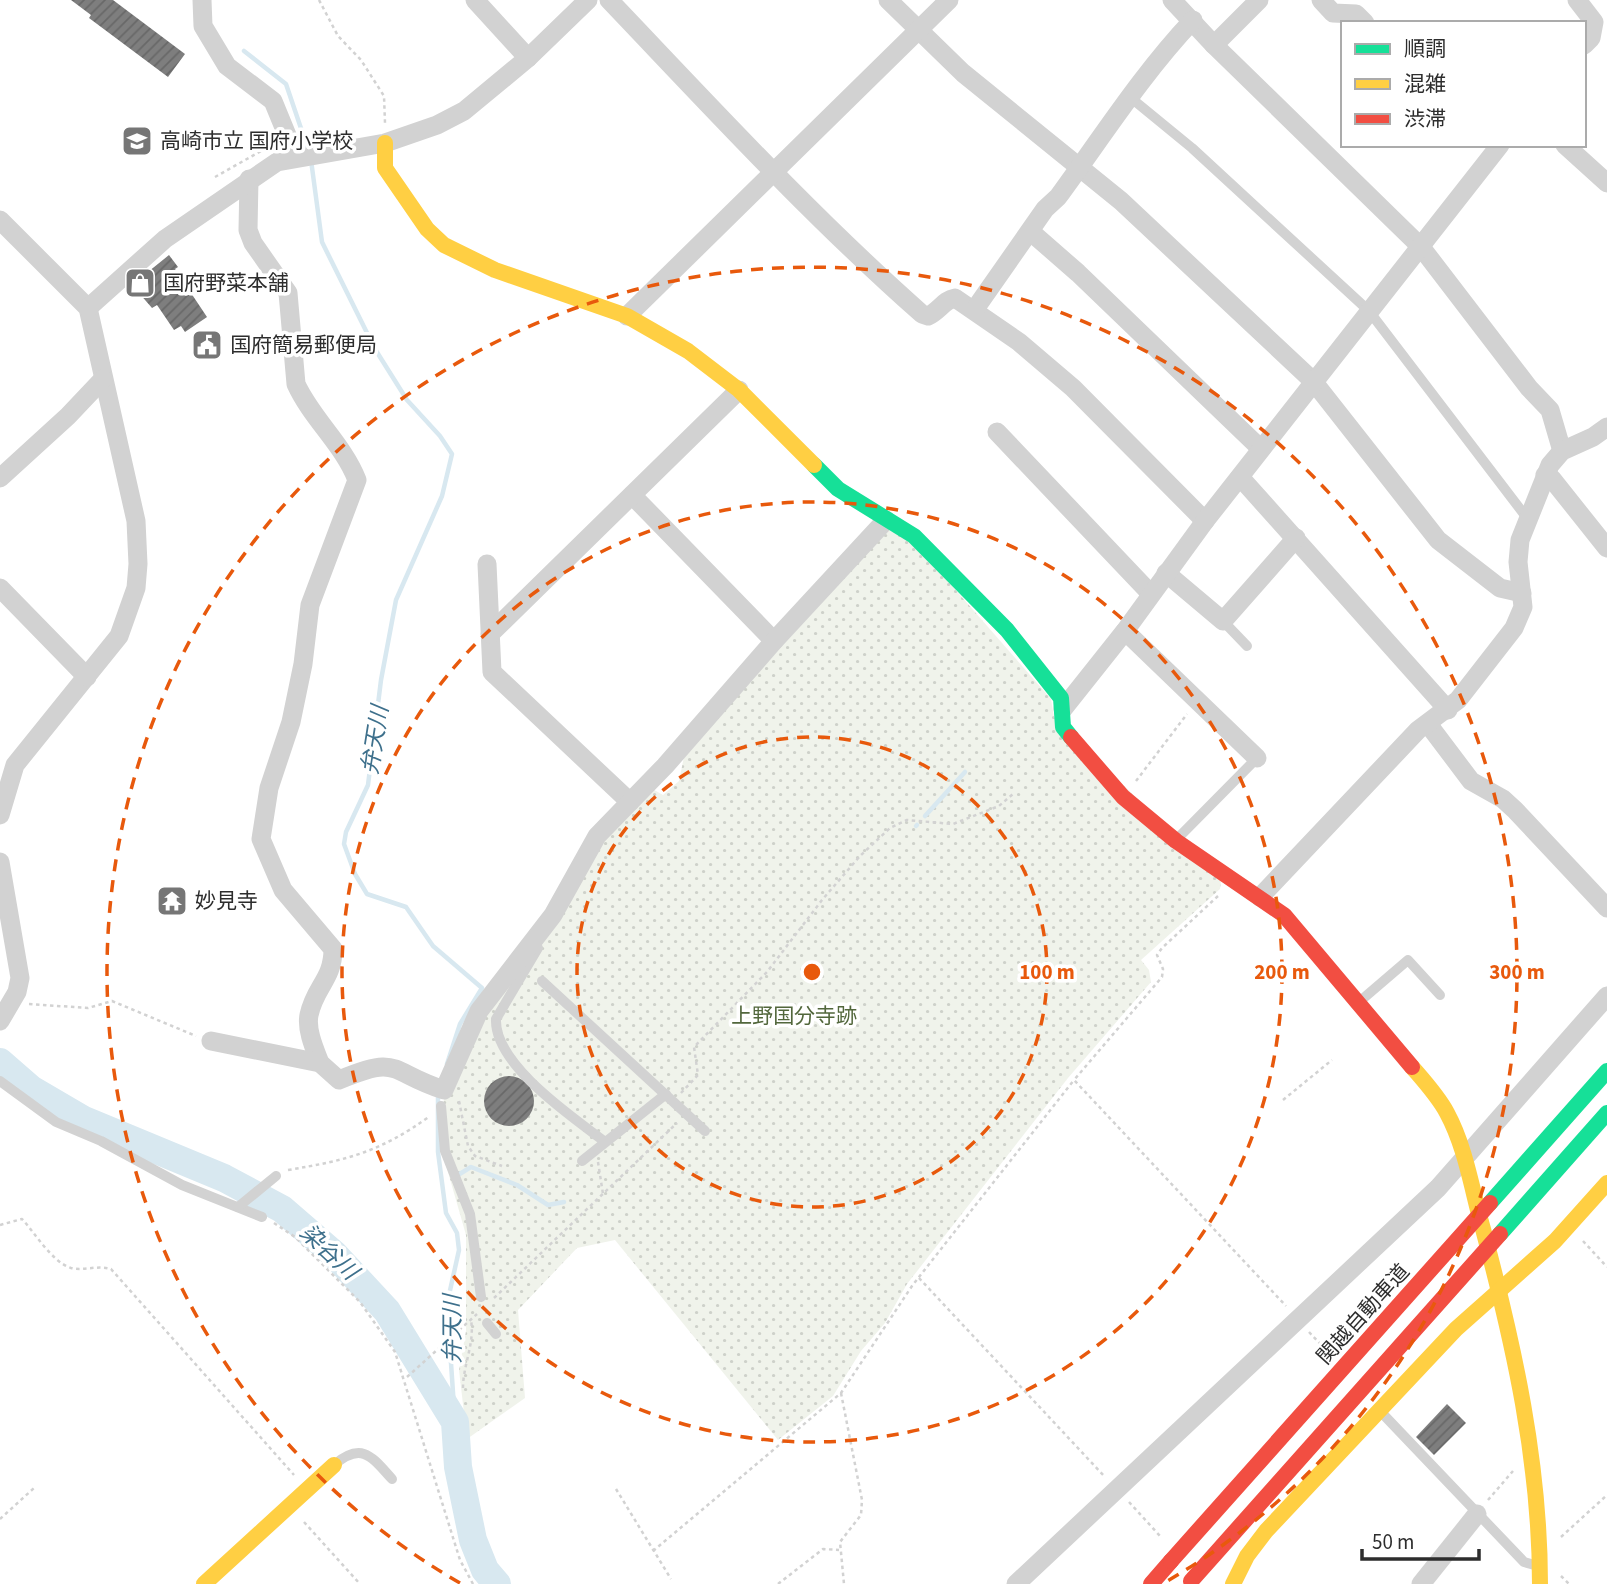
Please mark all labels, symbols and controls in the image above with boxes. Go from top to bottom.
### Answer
legend [1341,21,1586,147]
text: 順調 [1404,34,1446,64]
text: 混雑 [1404,69,1446,99]
text: 渋滞 [1404,104,1446,134]
school or university icon: 高崎市立 国府小学校 [120,124,154,158]
place label: 高崎市立 国府小学校 [160,126,353,156]
shop icon: 国府野菜本舗 [123,266,157,300]
place label: 国府野菜本舗 [163,268,289,298]
public building icon: 国府簡易郵便局 [190,328,224,362]
place label: 国府簡易郵便局 [230,330,377,360]
water label: 弁天川 [353,700,397,777]
temple icon: 妙見寺 [155,884,189,918]
place label: 妙見寺 [195,886,258,916]
text: 100 m [1019,957,1075,987]
text: 200 m [1254,957,1310,987]
text: 300 m [1489,957,1545,987]
centre of rings [800,960,824,984]
park label: 上野国分寺跡 [731,1001,857,1031]
water label: 染谷川 [293,1216,368,1290]
street label: 関越自動車道 [1310,1257,1416,1371]
water label: 弁天川 [436,1292,469,1364]
scale bar [1362,1518,1479,1562]
text: 50 m [1372,1527,1414,1557]

